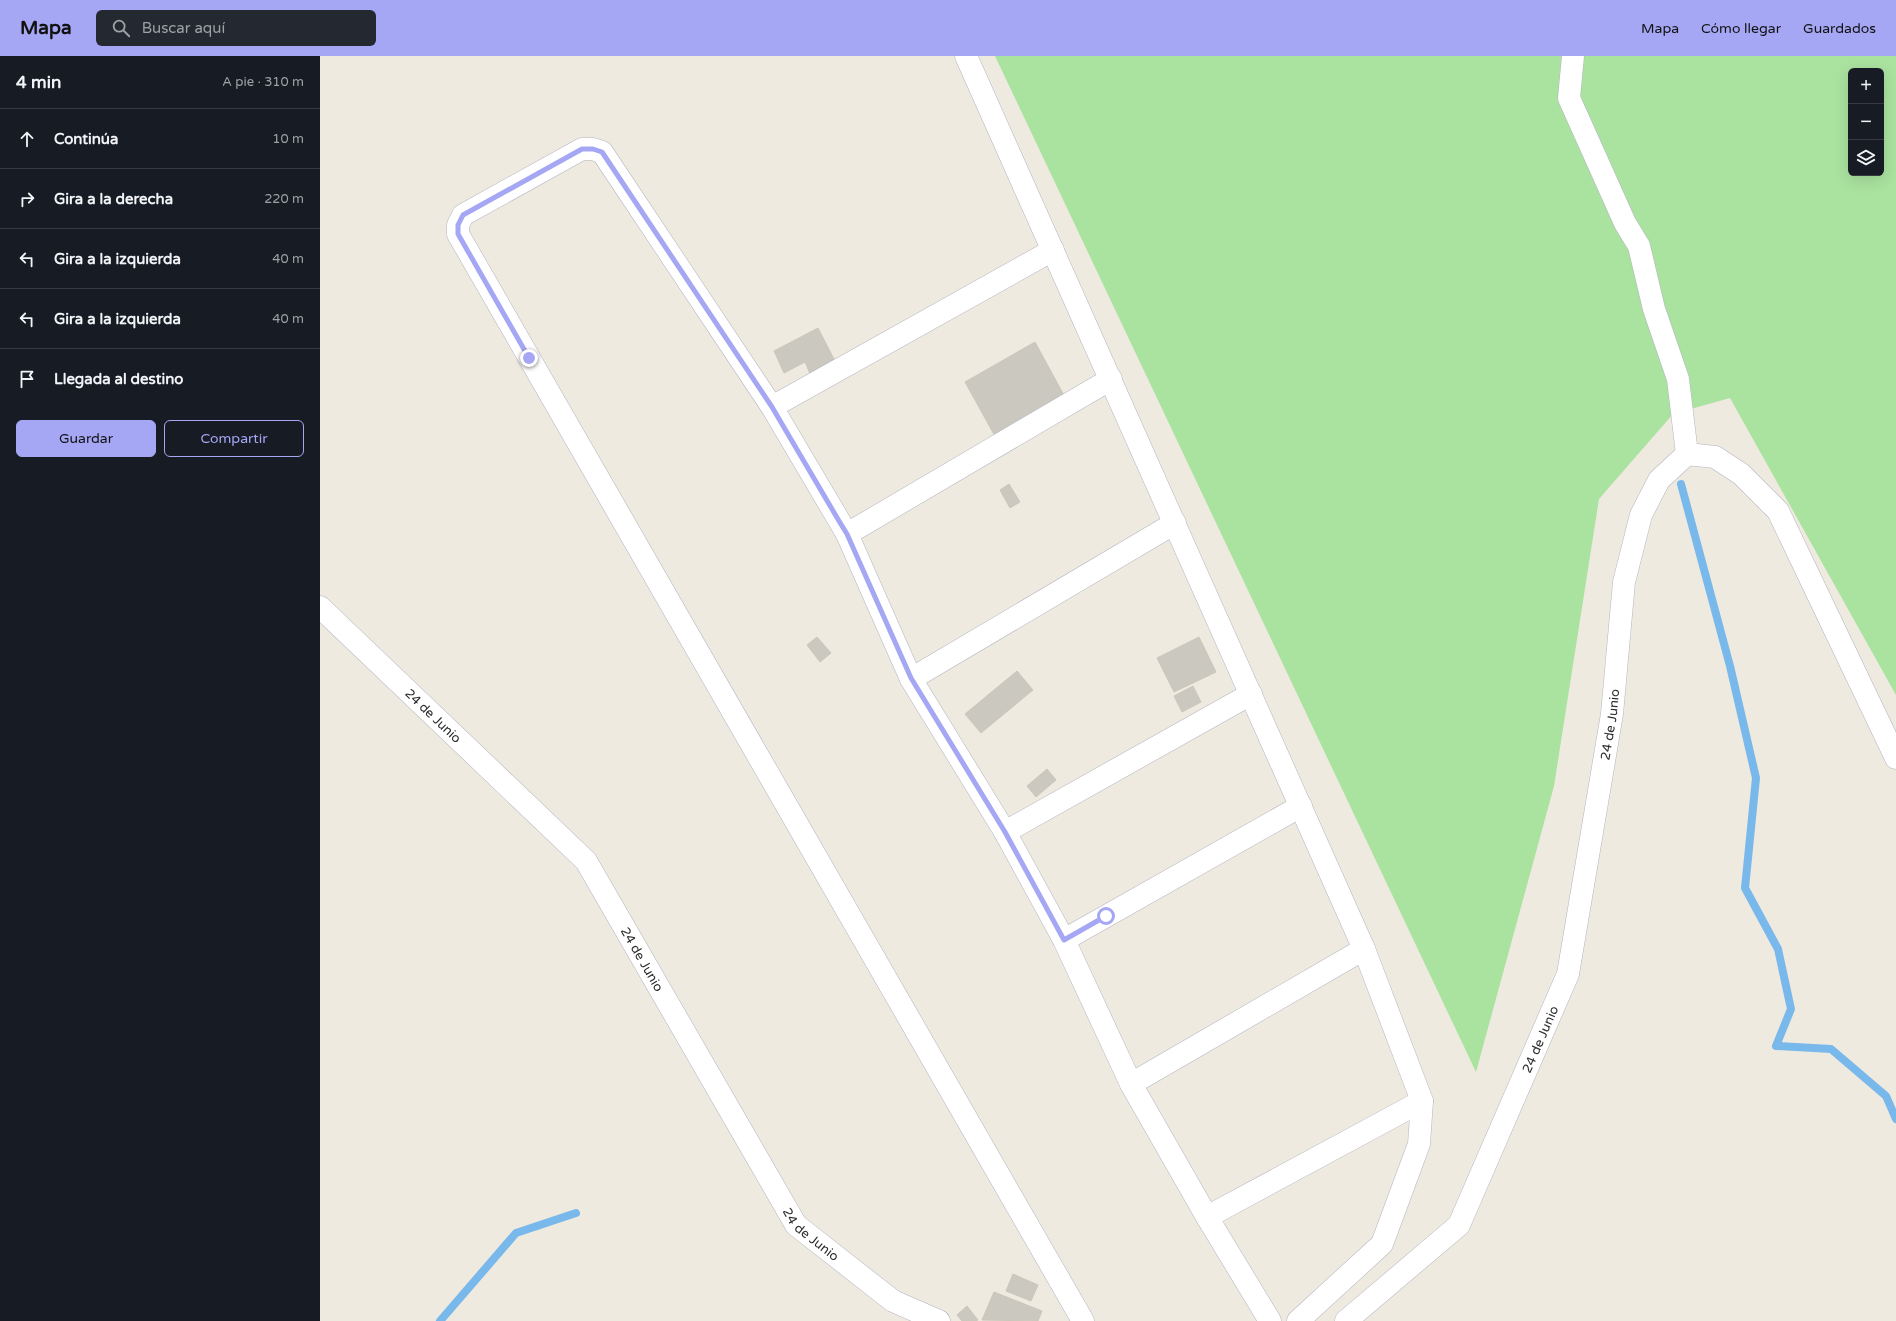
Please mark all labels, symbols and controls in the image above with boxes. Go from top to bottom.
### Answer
search box [96,10,376,46]
text: Mapa [20,17,72,39]
icon: search [110,17,132,39]
text: Buscar aquí [142,19,225,37]
text: Mapa [1641,20,1679,37]
text: Cómo llegar [1701,20,1781,37]
text: Guardados [1803,20,1876,37]
map controls [1848,68,1884,176]
button: + [1848,68,1884,104]
text: 4 min [16,72,61,93]
text: A pie · 310 m [222,74,304,90]
button: − [1848,104,1884,140]
icon: ahead [16,128,38,150]
text: Continúa [54,130,118,148]
text: 10 m [272,131,304,147]
button: layers [1848,140,1884,176]
icon: right [16,188,38,210]
text: Gira a la derecha [54,190,173,208]
text: 220 m [264,191,304,207]
icon: left [16,248,38,270]
text: Gira a la izquierda [54,250,181,268]
text: 40 m [272,251,304,267]
icon: left [16,308,38,330]
text: Gira a la izquierda [54,310,181,328]
text: 40 m [272,311,304,327]
route end [520,349,538,367]
icon: arrive [16,368,38,390]
text: Llegada al destino [54,370,183,388]
button: Guardar [16,420,156,457]
button: Compartir [164,420,304,457]
street label: 24 de Junio [401,686,464,747]
street label: 24 de Junio [1597,688,1623,761]
route start [1097,907,1115,925]
street label: 24 de Junio [617,924,667,995]
street label: 24 de Junio [1519,1003,1562,1076]
street label: 24 de Junio [779,1205,842,1265]

